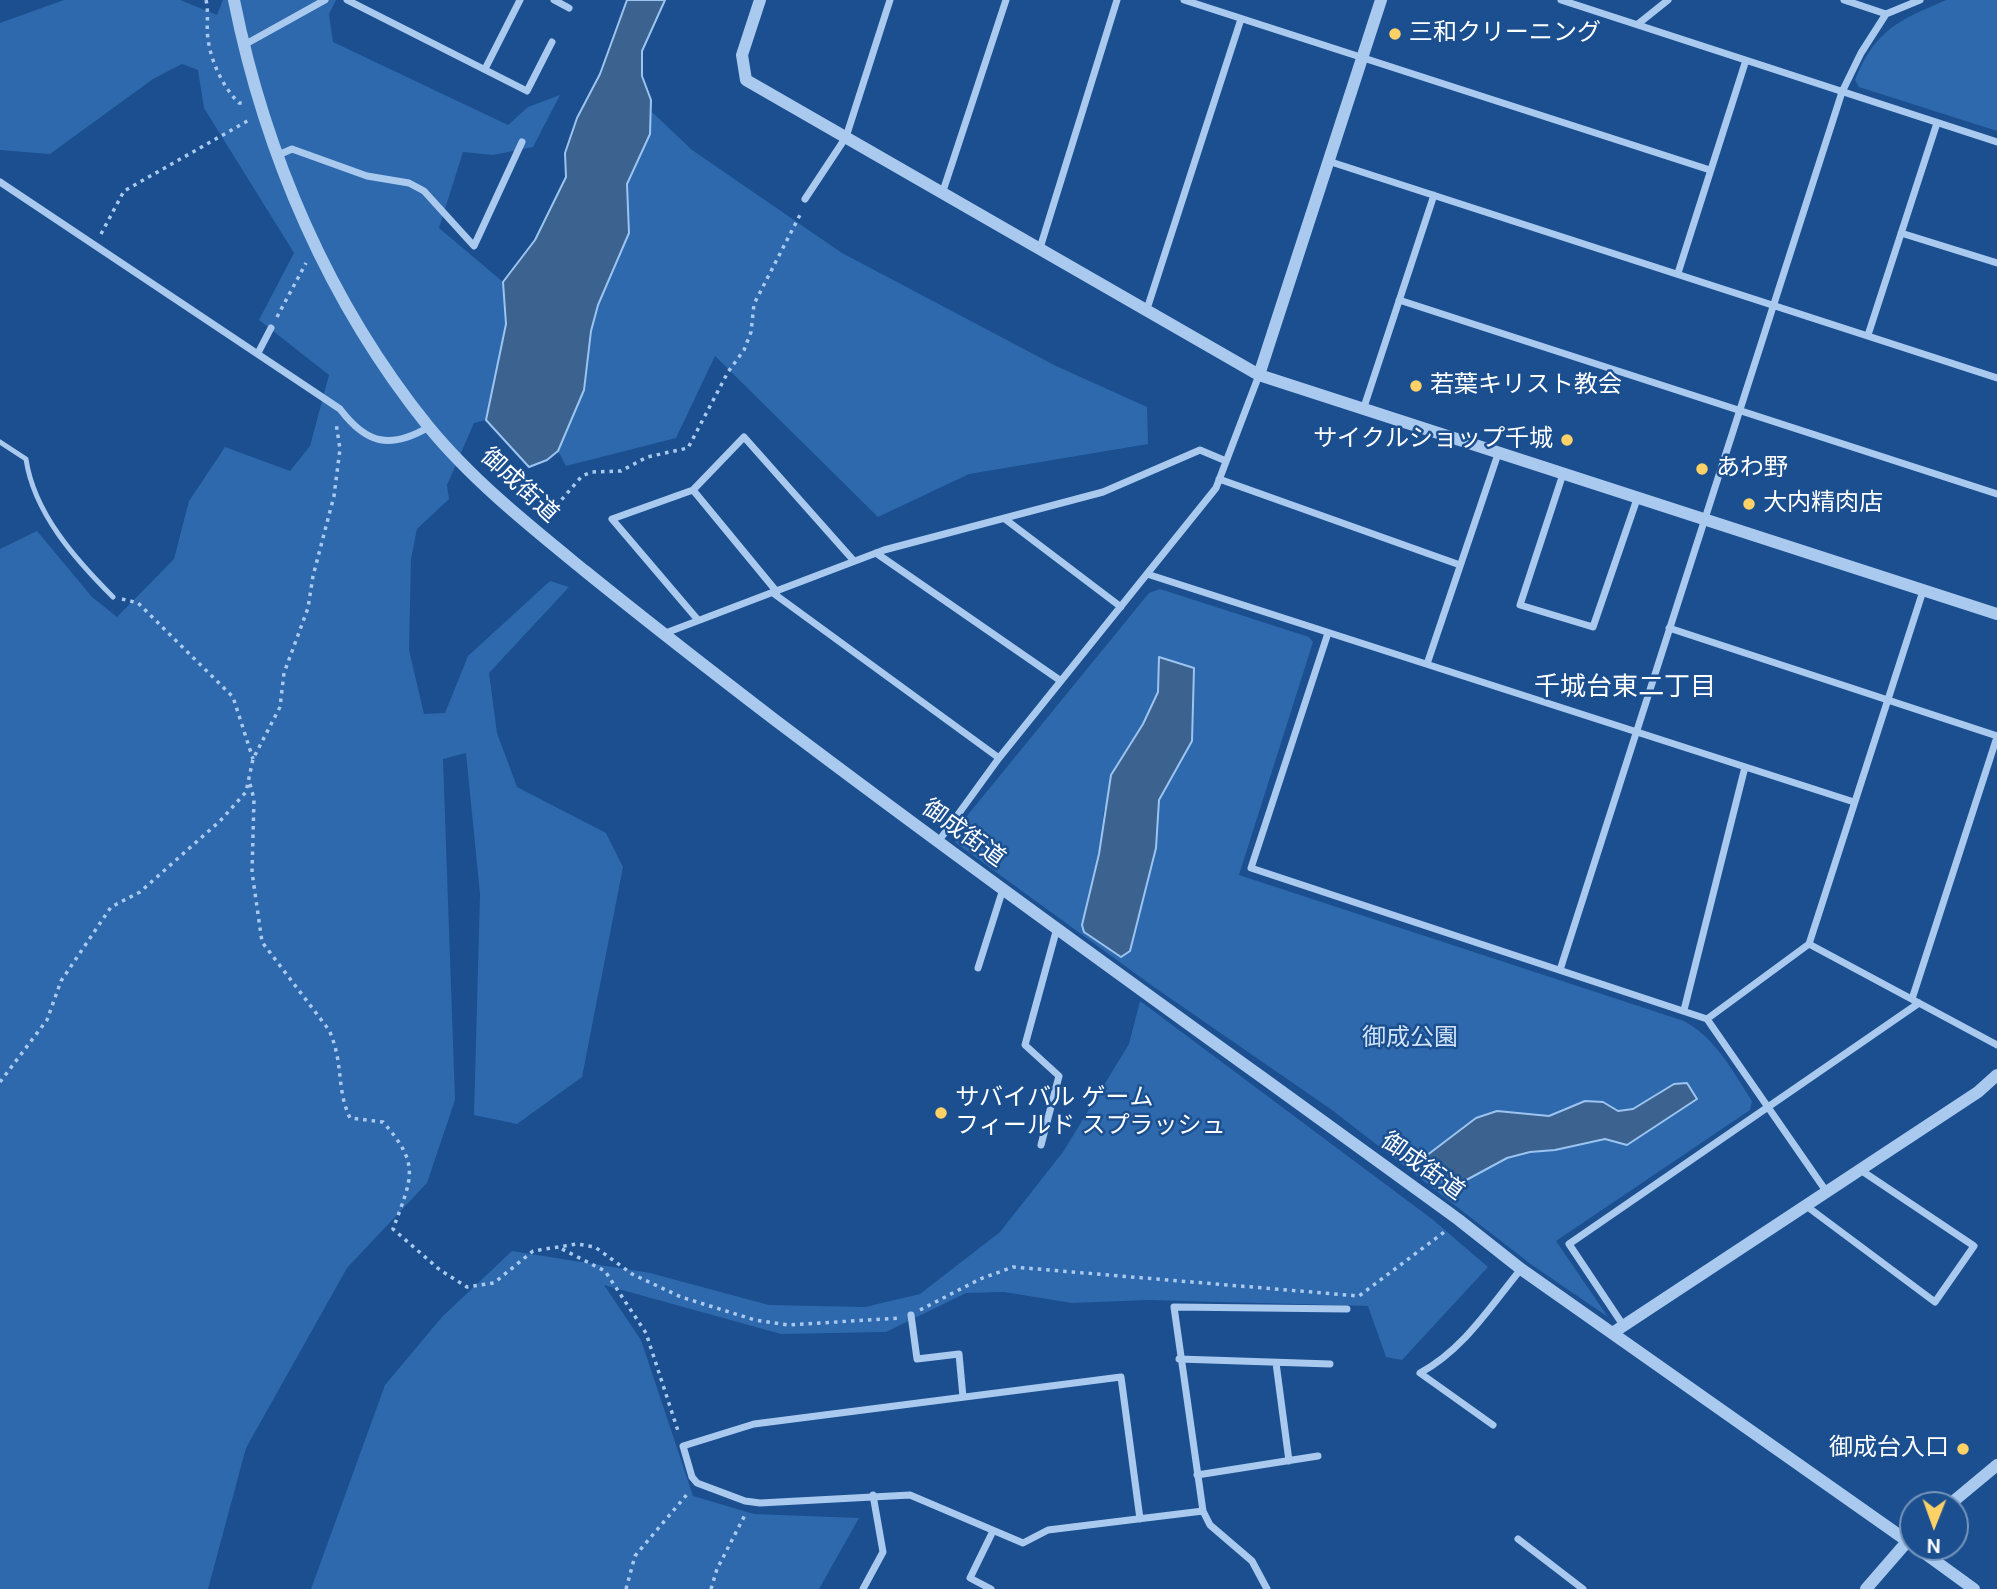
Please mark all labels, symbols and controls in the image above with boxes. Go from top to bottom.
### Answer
place label: 三和クリーニング [1409,20,1601,48]
marker: 三和クリーニング [1387,26,1403,42]
place label: 若葉キリスト教会 [1430,372,1622,400]
marker: 若葉キリスト教会 [1408,378,1424,394]
place label: サイクルショップ千城 [1313,426,1553,454]
marker: サイクルショップ千城 [1559,432,1575,448]
street label: 御成街道 [474,443,564,529]
place label: あわ野 [1716,455,1788,483]
marker: あわ野 [1694,461,1710,477]
place label: 大内精肉店 [1763,490,1883,518]
marker: 大内精肉店 [1741,496,1757,512]
district label: 千城台東二丁目 [1534,672,1716,704]
street label: 御成街道 [916,794,1010,874]
park label: 御成公園 [1362,1025,1458,1053]
place label: サバイバル ゲーム フィールド スプラッシュ [955,1085,1225,1141]
marker: サバイバル ゲーム フィールド スプラッシュ [933,1105,949,1121]
street label: 御成街道 [1375,1127,1469,1207]
place label: 御成台入口 [1829,1435,1949,1463]
marker: 御成台入口 [1955,1441,1971,1457]
north arrow [1899,1491,1969,1561]
text: N [1927,1533,1941,1558]

